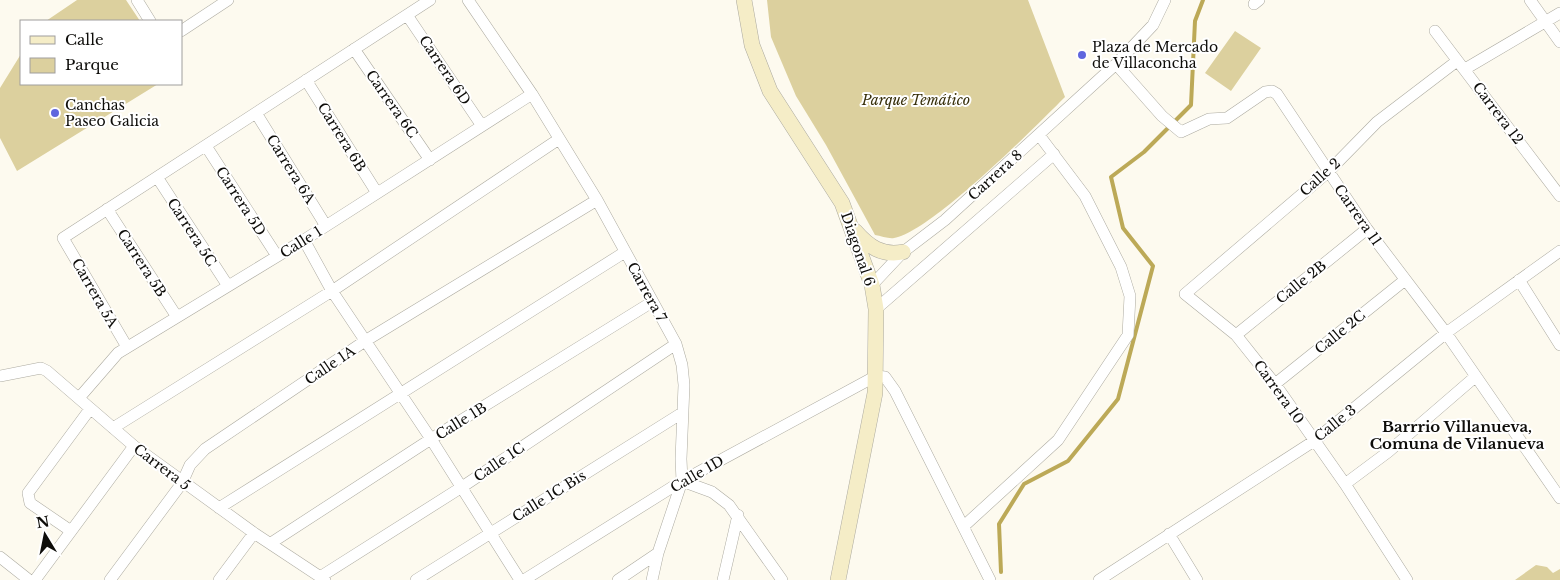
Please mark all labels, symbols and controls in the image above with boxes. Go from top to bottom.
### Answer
legend [20,20,182,85]
text: Calle [65,30,104,49]
street label: Carrera 6D [415,32,475,108]
place label: Plaza de Mercado de Villaconcha [1092,38,1218,72]
marker: Plaza de Mercado de Villaconcha [1076,49,1088,61]
text: Parque [65,55,119,74]
street label: Carrera 6C [362,67,422,141]
street label: Carrera 12 [1469,78,1527,148]
park label: Parque Temático [861,91,970,109]
place label: Canchas Paseo Galicia [65,96,159,130]
street label: Carrera 6B [314,99,371,175]
marker: Canchas Paseo Galicia [49,107,61,119]
street label: Carrera 6A [263,131,319,207]
street label: Carrera 8 [964,146,1026,204]
street label: Calle 2 [1296,154,1344,200]
street label: Carrera 5D [212,163,270,239]
street label: Carrera 11 [1330,181,1386,249]
street label: Carrera 5C [163,195,221,269]
street label: Diagonal 6 [837,209,879,289]
street label: Calle 1 [277,222,325,262]
street label: Carrera 5B [113,226,171,300]
street label: Carrera 5A [68,255,122,331]
street label: Calle 2B [1272,256,1330,308]
street label: Carrera 7 [623,259,671,326]
street label: Calle 2C [1311,306,1369,358]
street label: Calle 1A [301,341,359,388]
street label: Carrera 10 [1250,356,1308,428]
street label: Calle 1B [432,398,490,444]
street label: Calle 3 [1310,401,1360,445]
district label: Barrrio Villanueva, Comuna de Vilanueva [1370,417,1545,453]
street label: Calle 1C [470,438,528,486]
street label: Carrera 5 [130,440,194,494]
street label: Calle 1D [667,452,727,496]
street label: Calle 1C Bis [509,466,589,526]
north arrow [20,510,70,560]
text: N [35,512,51,532]

